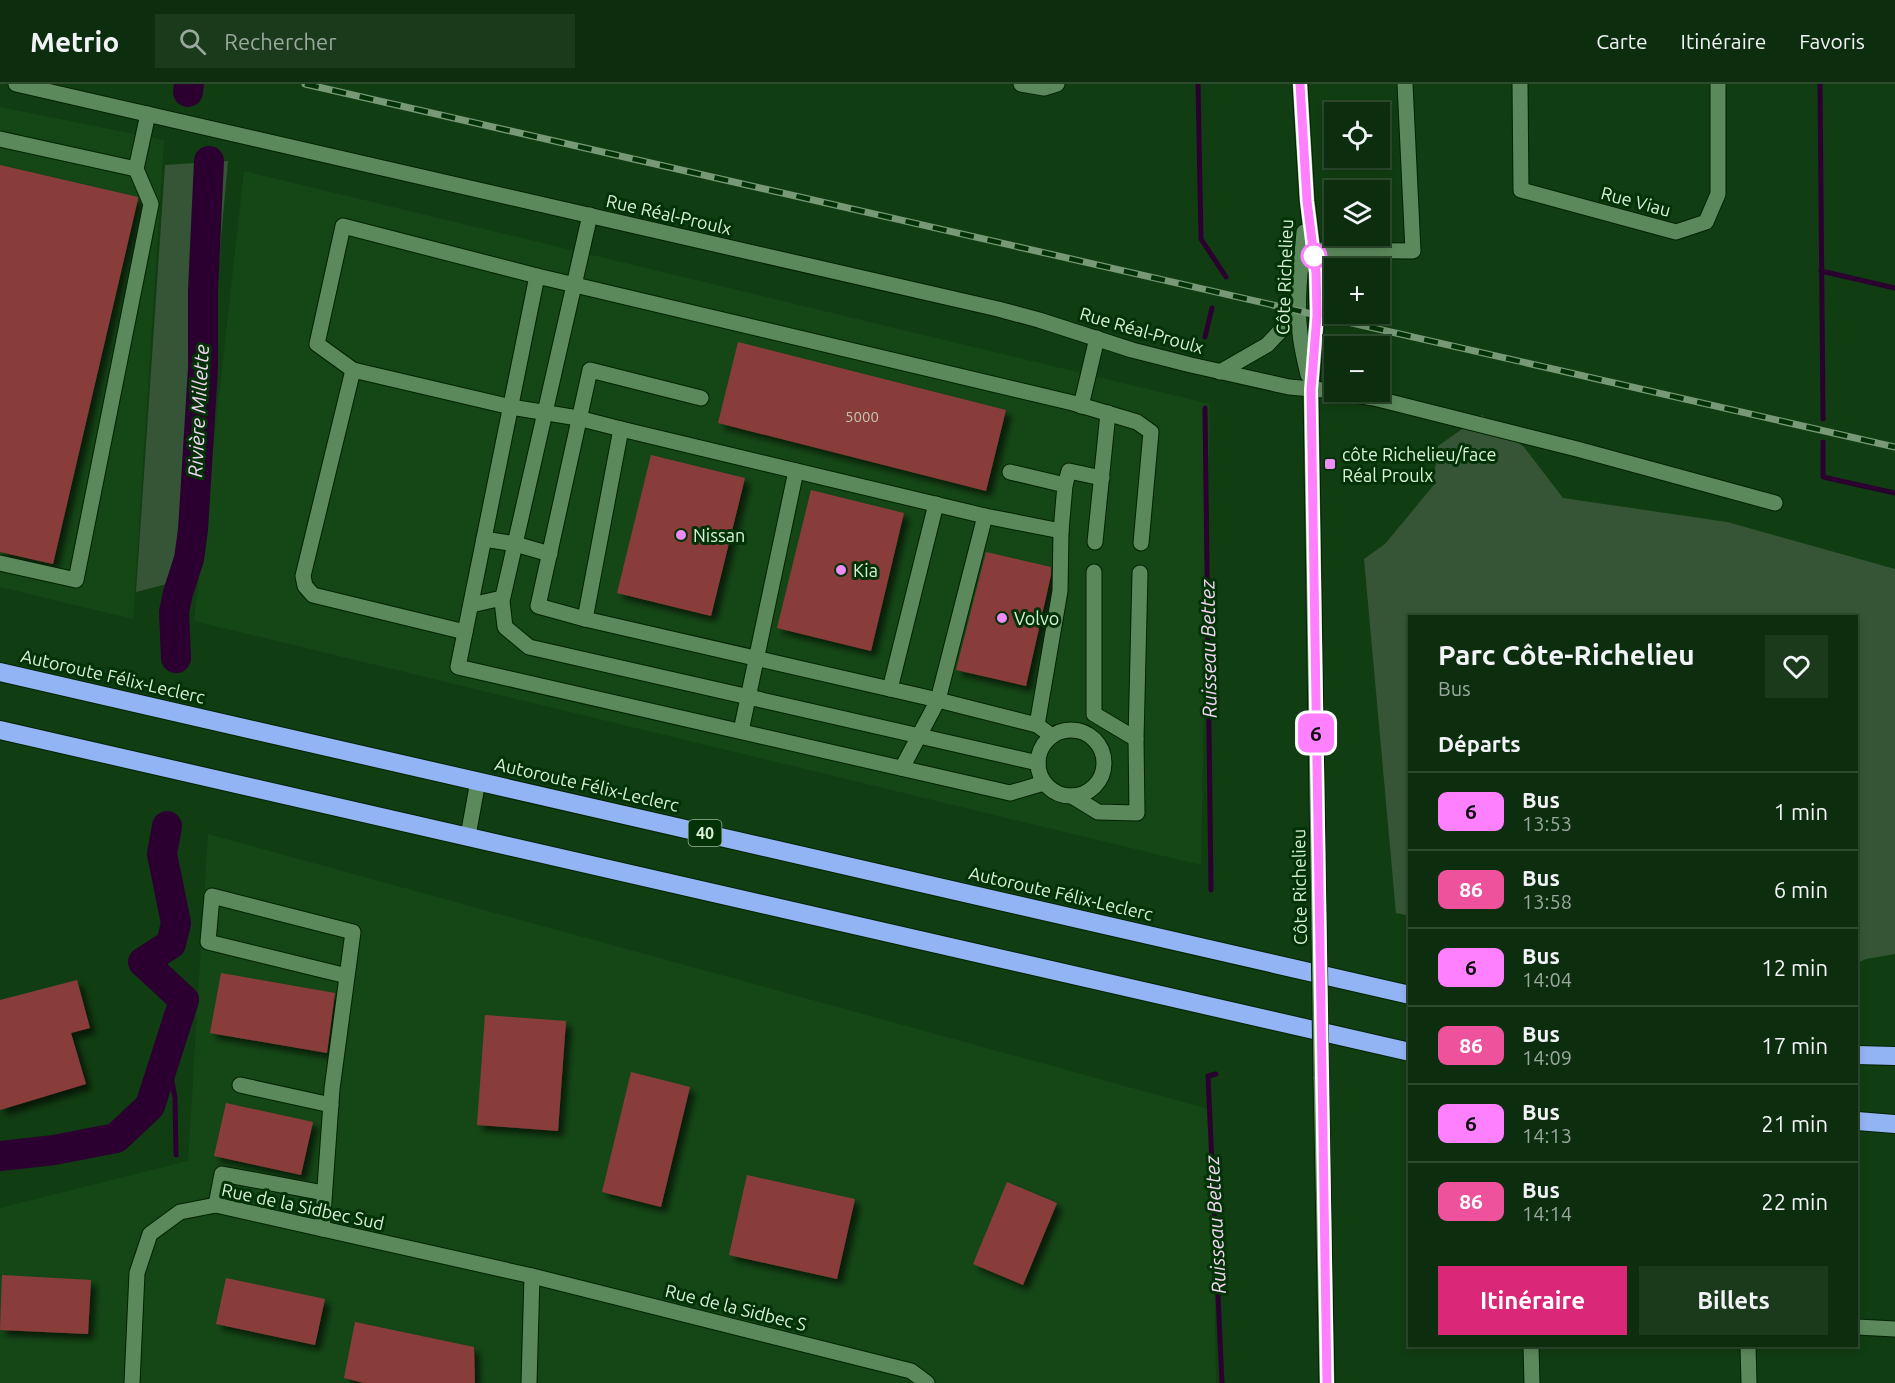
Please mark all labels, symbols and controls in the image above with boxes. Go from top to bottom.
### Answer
search box [155,14,575,68]
icon: search [176,25,209,58]
text: Metrio [30,26,119,57]
text: Rechercher [224,29,337,54]
text: Carte [1596,29,1648,53]
text: Itinéraire [1681,29,1766,53]
text: Favoris [1799,29,1865,53]
map controls [1324,102,1390,402]
button: locate [1324,102,1390,168]
button: layers [1324,180,1390,246]
street label: Rue Viau [1599,182,1673,220]
street label: Rue Réal-Proulx [604,190,734,238]
street label: Côte Richelieu [1272,219,1296,335]
unlabelled marker [1301,243,1327,269]
button: + [1324,258,1390,324]
street label: Rue Réal-Proulx [1078,303,1206,357]
button: − [1324,336,1390,402]
water label: Rivière Millette [183,344,213,478]
house number: 5000 [845,408,879,425]
place label: côte Richelieu/face Réal Proulx [1342,444,1496,485]
marker: côte Richelieu/face Réal Proulx [1323,457,1337,471]
place label: Nissan [693,525,745,545]
marker: Nissan [674,528,688,542]
place label: Kia [853,560,878,580]
marker: Kia [834,563,848,577]
water label: Ruisseau Bettez [1195,579,1221,718]
place label: Volvo [1014,608,1059,628]
marker: Volvo [995,611,1009,625]
button: heart [1765,635,1828,698]
text: Parc Côte-Richelieu [1438,639,1695,670]
street label: Autoroute Félix-Leclerc [19,645,207,707]
text: Bus [1438,677,1471,700]
line badge: 6 [1296,714,1336,752]
text: 6 [1310,721,1322,745]
text: Départs [1438,731,1521,756]
street label: Autoroute Félix-Leclerc [493,753,681,815]
text: Bus [1522,787,1560,812]
text: 6 [1465,799,1477,823]
text: 1 min [1774,799,1828,824]
text: 13:53 [1522,812,1572,835]
road number: 40 [688,820,722,846]
street label: Côte Richelieu [1288,829,1310,945]
street label: Autoroute Félix-Leclerc [967,862,1155,924]
text: Bus [1522,865,1560,890]
text: 86 [1459,877,1483,901]
text: 6 min [1774,877,1828,902]
text: 13:58 [1522,890,1572,913]
text: Bus [1522,943,1560,968]
text: 6 [1465,955,1477,979]
text: 12 min [1761,955,1828,980]
text: 14:04 [1522,968,1572,991]
text: Bus [1522,1021,1560,1046]
text: 86 [1459,1033,1483,1057]
text: 17 min [1761,1033,1828,1058]
text: 14:09 [1522,1046,1572,1069]
text: Bus [1522,1099,1560,1124]
text: 6 [1465,1111,1477,1135]
text: 21 min [1761,1111,1828,1136]
text: 14:13 [1522,1124,1572,1147]
water label: Ruisseau Bettez [1200,1154,1230,1295]
text: Bus [1522,1177,1560,1202]
street label: Rue de la Sidbec Sud [220,1179,386,1233]
text: 86 [1459,1189,1483,1213]
text: 22 min [1761,1189,1828,1214]
text: 14:14 [1522,1202,1572,1225]
button: Itinéraire [1438,1266,1627,1335]
button: Billets [1639,1266,1828,1335]
street label: Rue de la Sidbec S [663,1280,809,1334]

